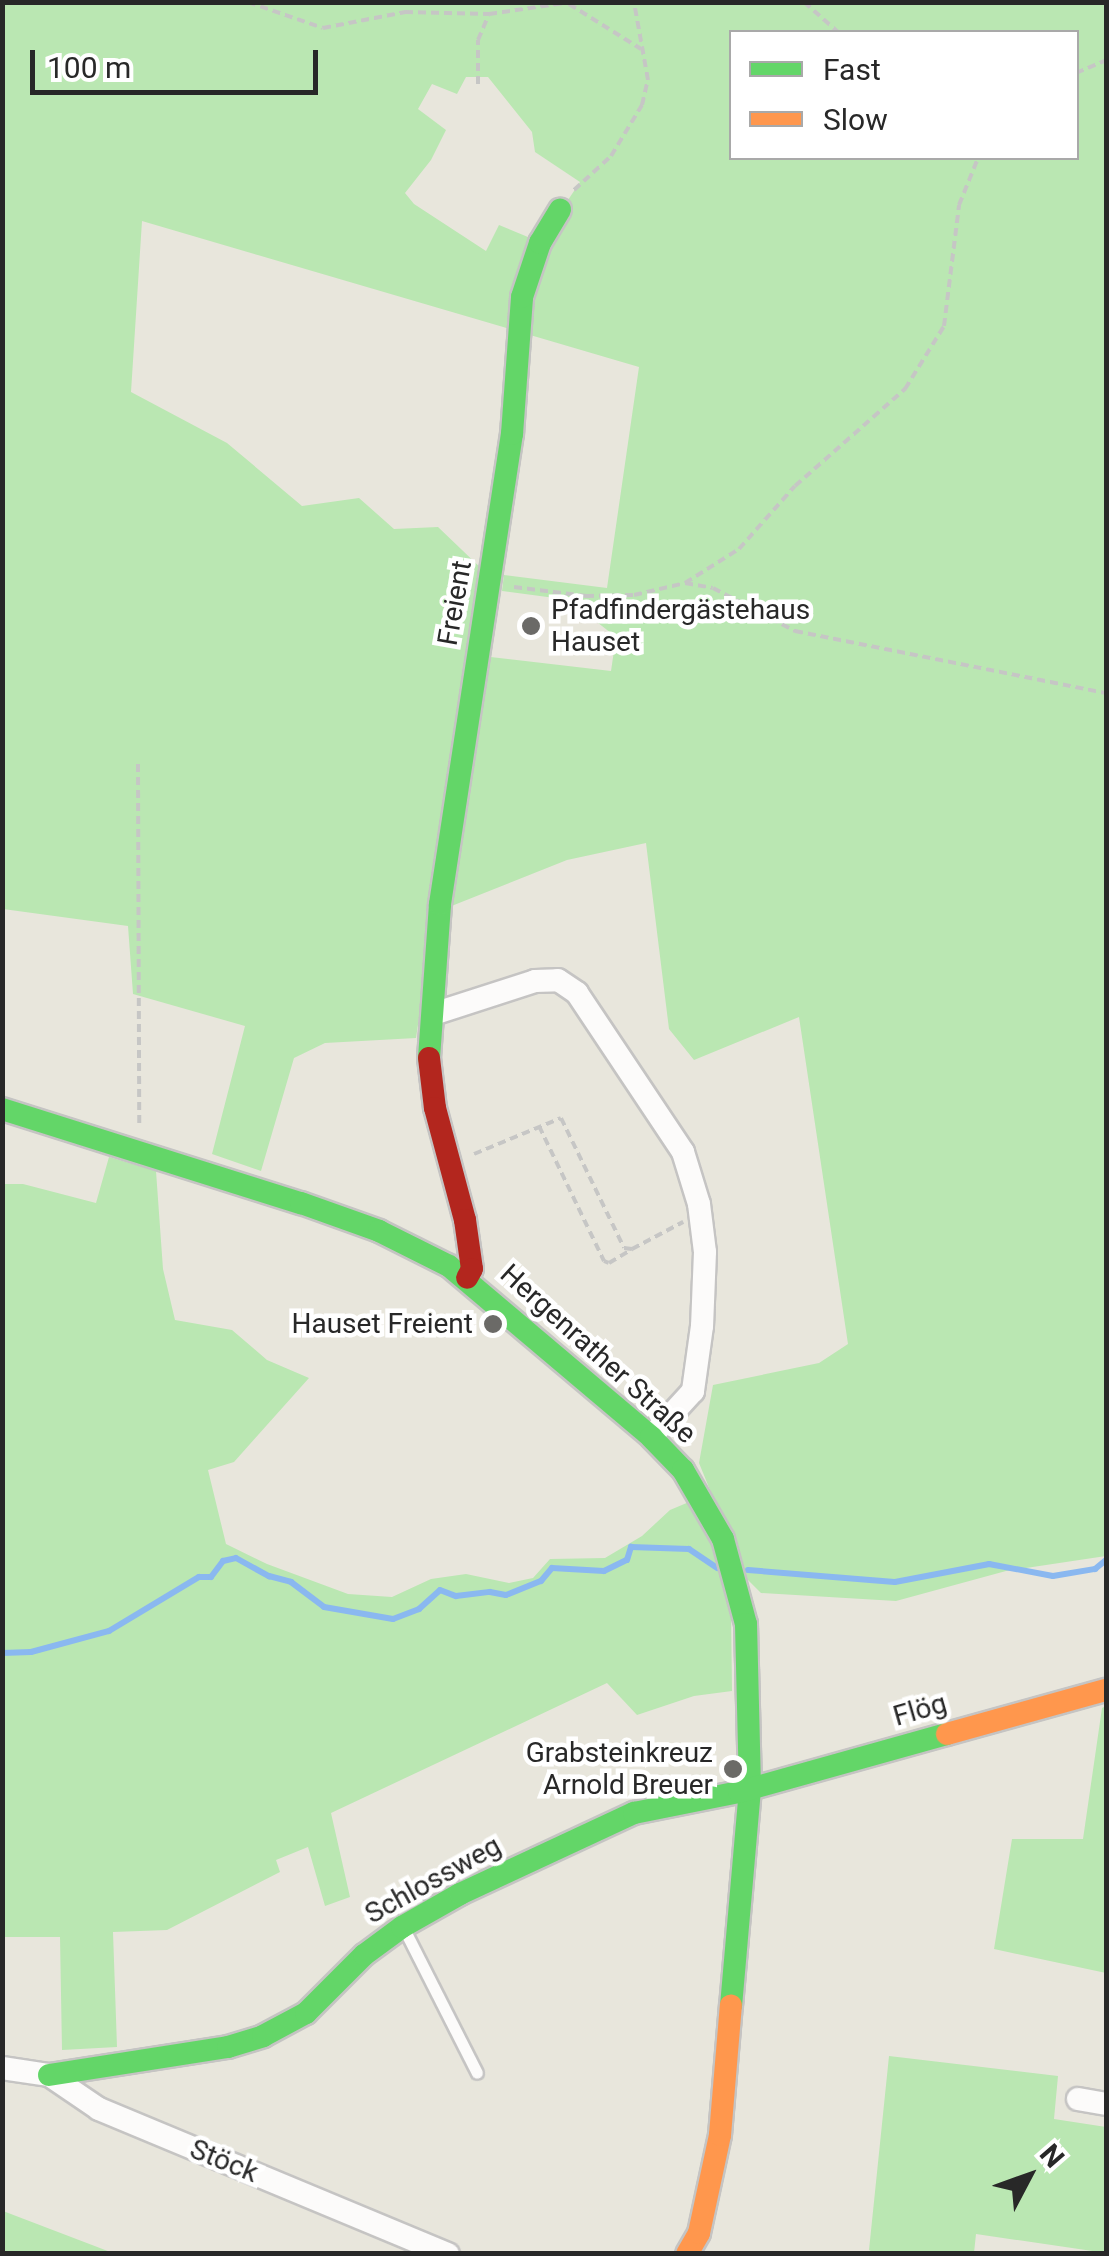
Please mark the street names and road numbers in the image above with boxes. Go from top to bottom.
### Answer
street label: Freient [431,558,479,648]
street label: Hergenrather Straße [493,1257,703,1451]
street label: Flög [889,1686,951,1734]
street label: Schlossweg [359,1829,507,1931]
street label: Stöck [185,2132,263,2190]

